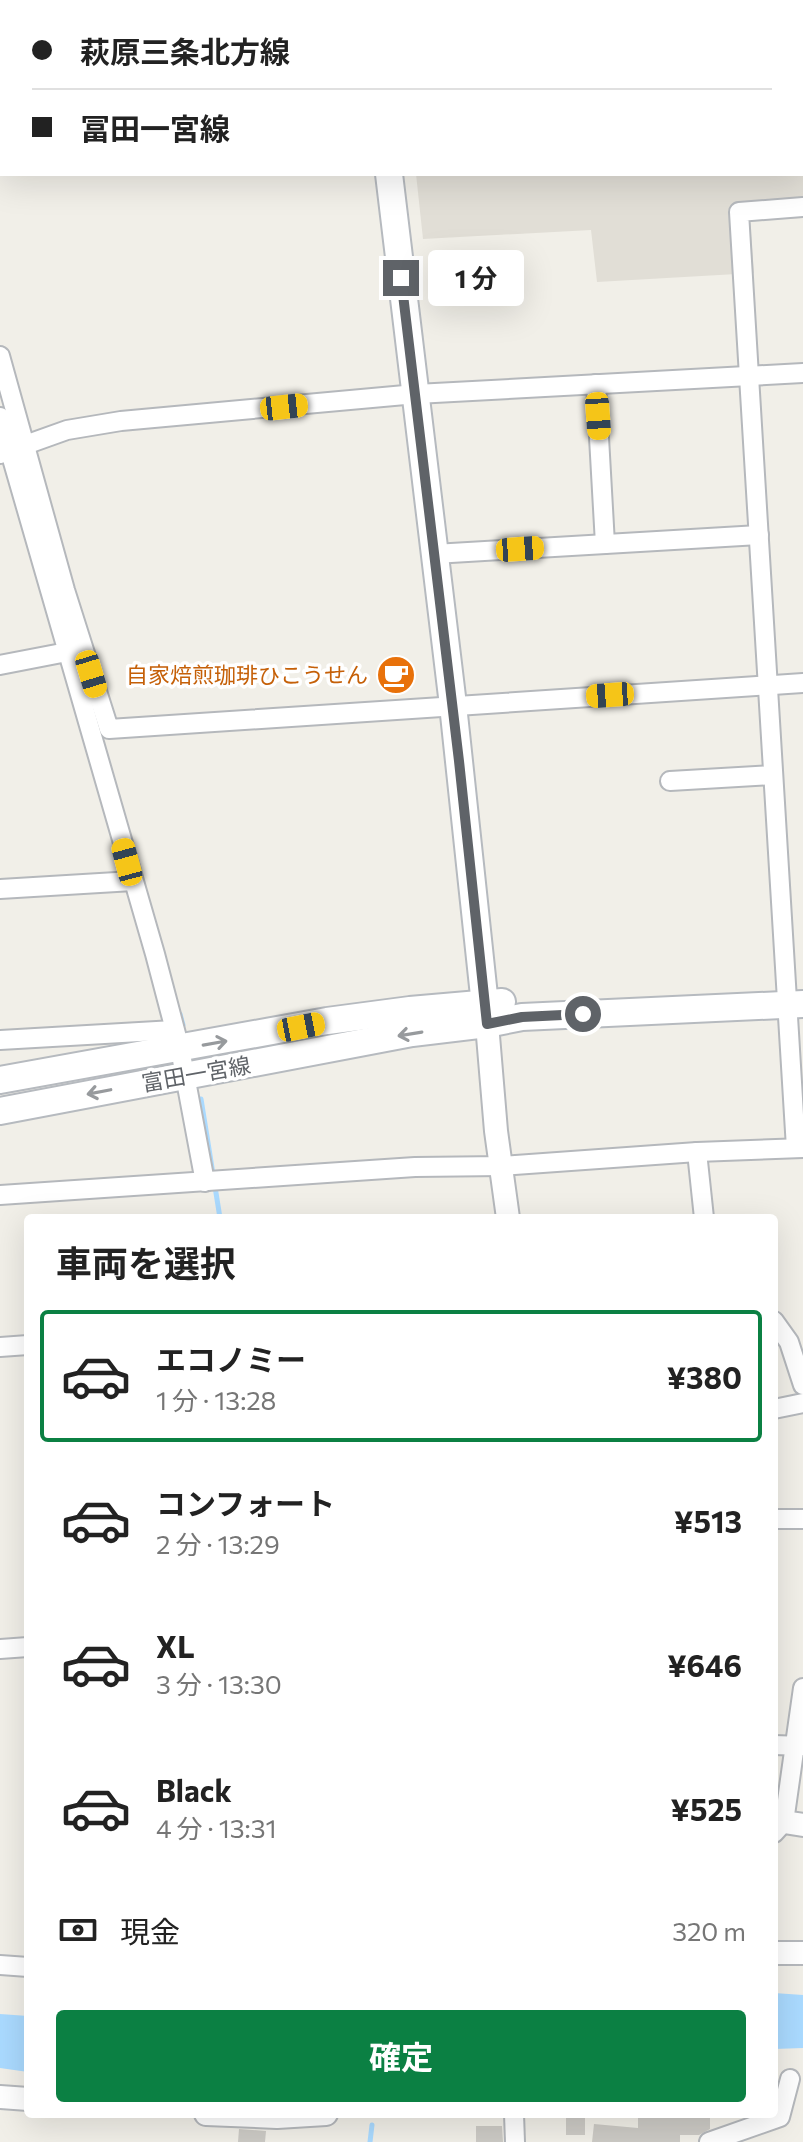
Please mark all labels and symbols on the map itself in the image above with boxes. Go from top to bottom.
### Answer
callout: 1 分 [429,250,525,306]
route end [383,260,419,296]
car [584,391,612,441]
car [259,393,309,421]
car [495,535,545,563]
car [73,648,109,700]
cafe icon: 自家焙煎珈琲ひこうせん [375,654,417,696]
place label: 自家焙煎珈琲ひこうせん [126,661,368,688]
car [585,681,635,709]
car [109,836,145,888]
route start [565,996,601,1032]
car [275,1011,327,1043]
one-way arrow [398,1027,423,1042]
one-way arrow [202,1034,227,1049]
street label: 富田一宮線 [139,1051,252,1096]
one-way arrow [87,1085,113,1100]

